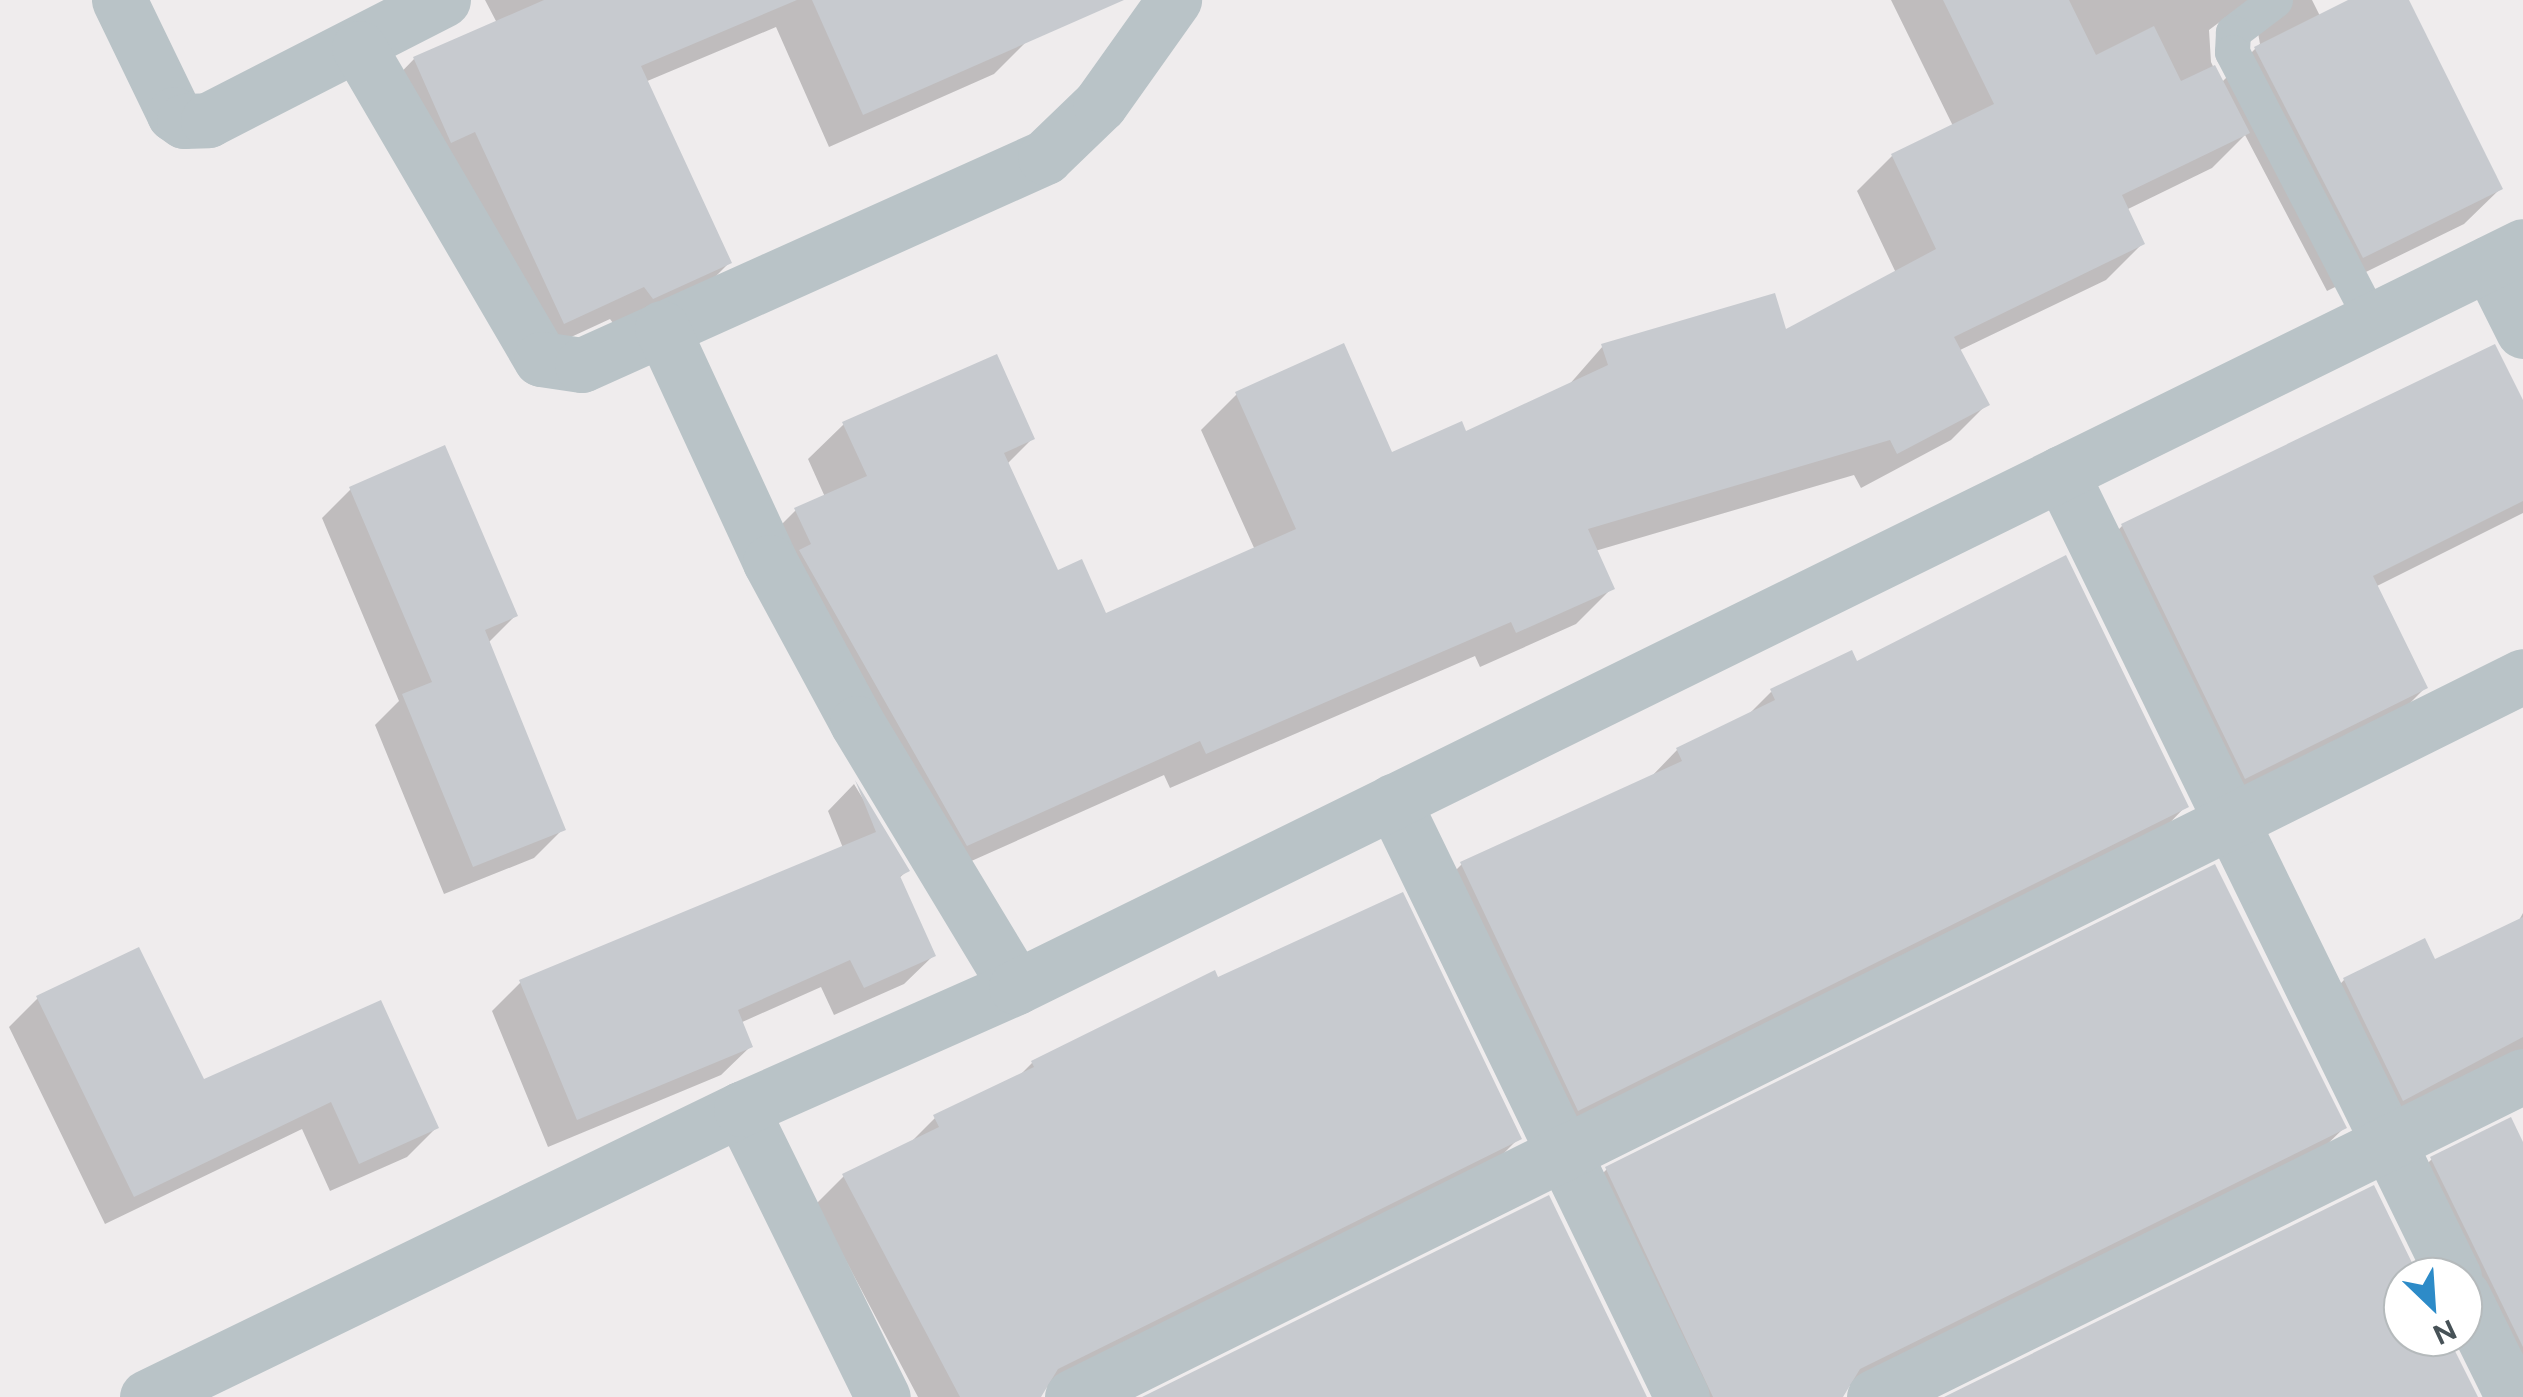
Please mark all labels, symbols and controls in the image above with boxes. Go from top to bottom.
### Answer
north arrow [2383,1257,2483,1357]
text: N [2428,1312,2462,1352]

